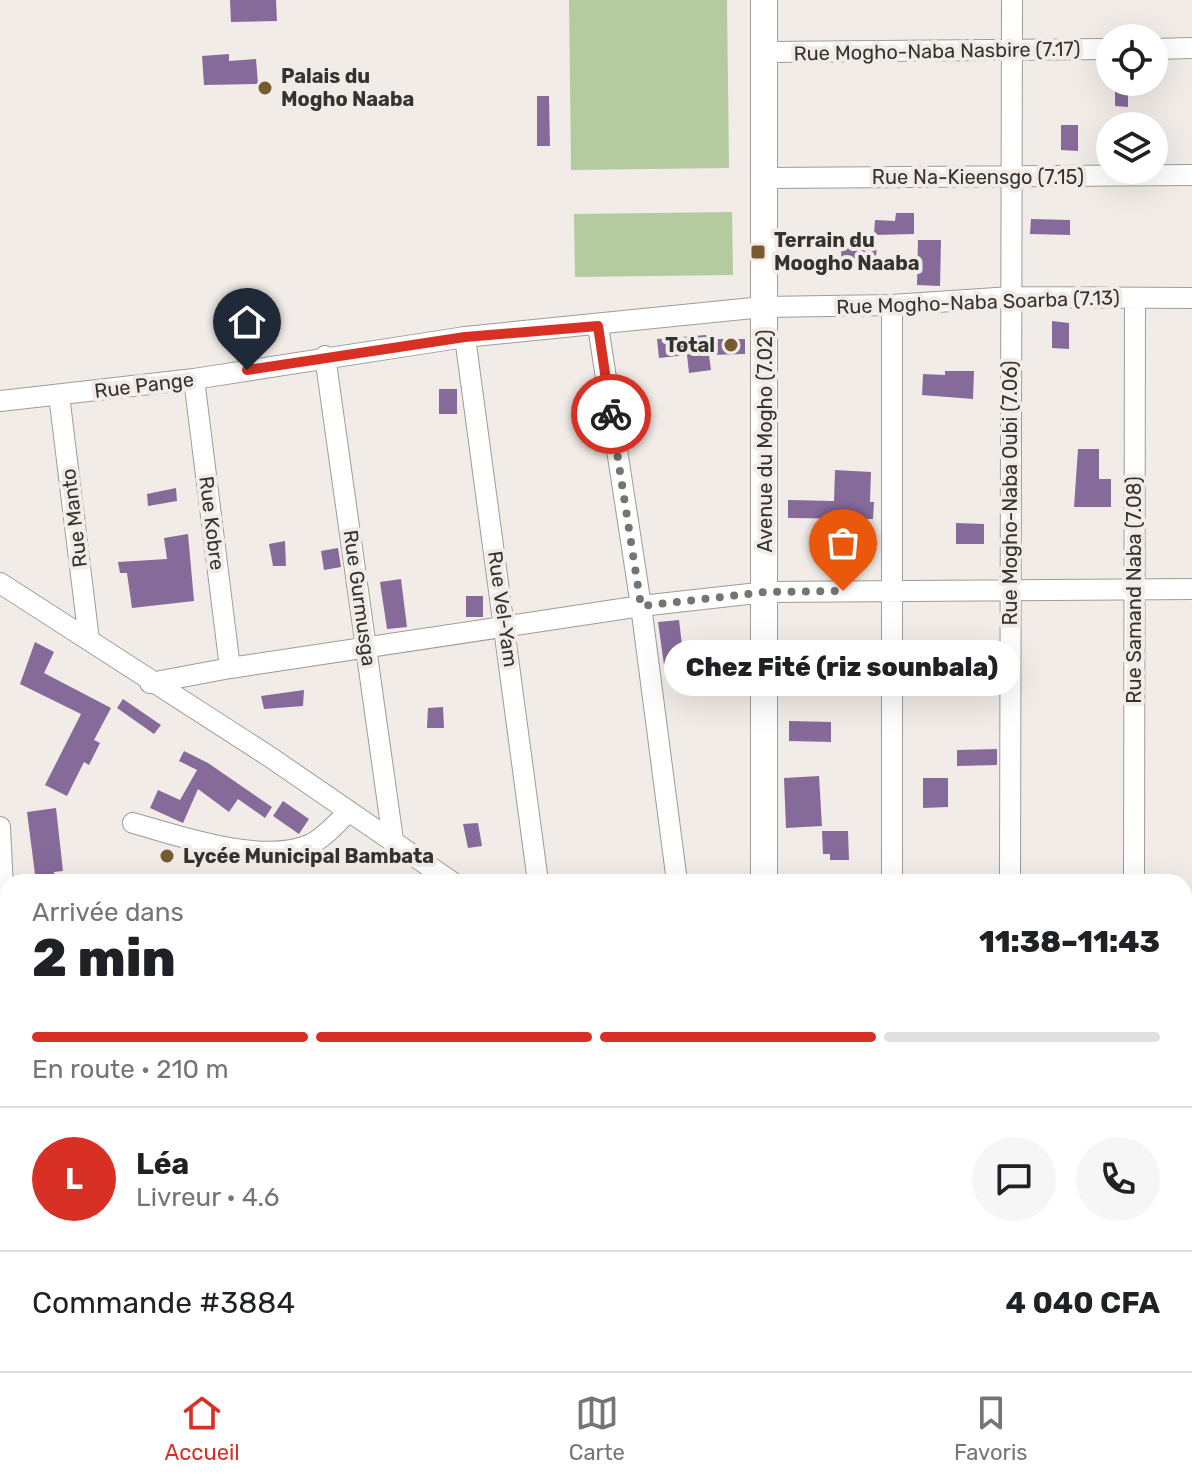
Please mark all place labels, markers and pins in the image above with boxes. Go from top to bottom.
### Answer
place label: Palais du Mogho Naaba [281,64,414,111]
marker: Palais du Mogho Naaba [256,79,274,97]
place label: Terrain du Moogho Naaba [774,228,920,275]
marker: Terrain du Moogho Naaba [749,243,767,261]
pin [213,288,281,370]
place label: Total [665,333,715,357]
marker: Total [722,336,740,354]
pin [809,509,877,591]
callout: Chez Fité (riz sounbala) [665,639,1021,695]
place label: Lycée Municipal Bambata [183,844,434,868]
marker: Lycée Municipal Bambata [158,847,176,865]

